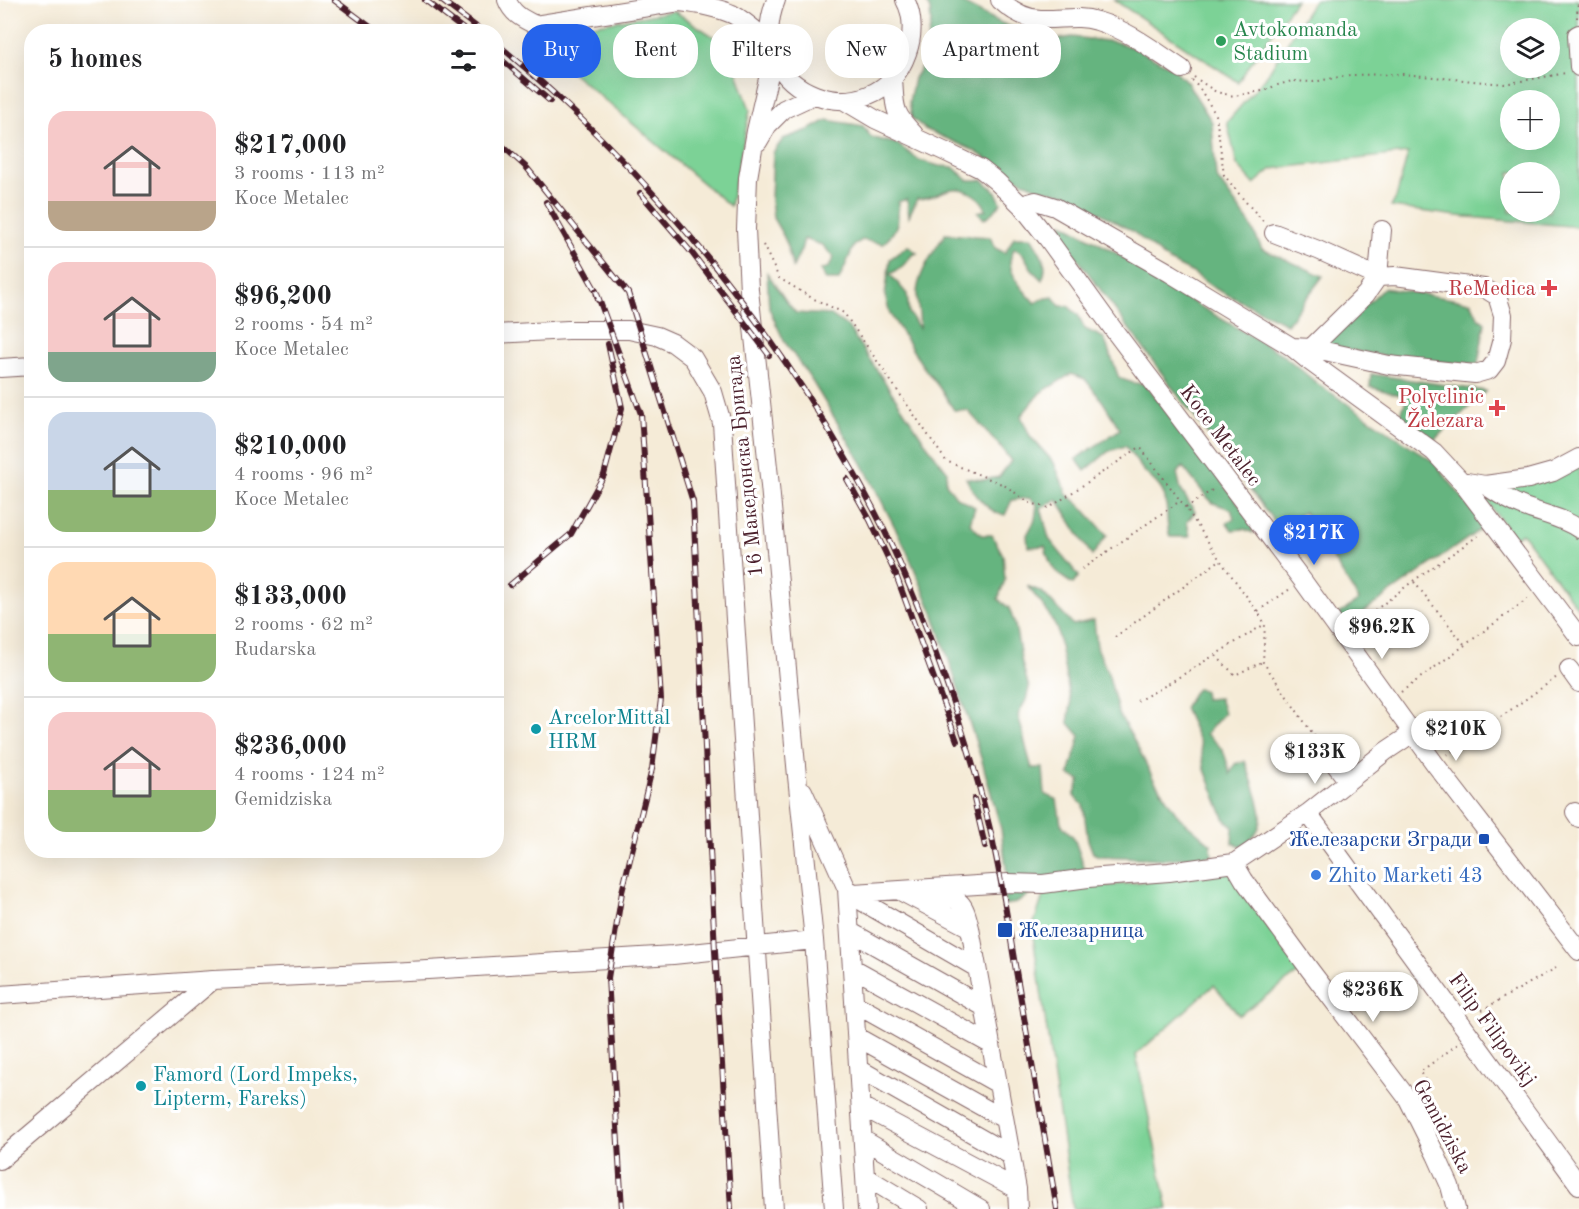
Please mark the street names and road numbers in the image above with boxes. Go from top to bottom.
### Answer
street label: 16 Македонска Бригада [723,354,768,578]
street label: Koce Metalec [1175,381,1264,490]
street label: Filip Filipovikj [1444,969,1540,1090]
street label: Gemidziska [1408,1076,1475,1177]

